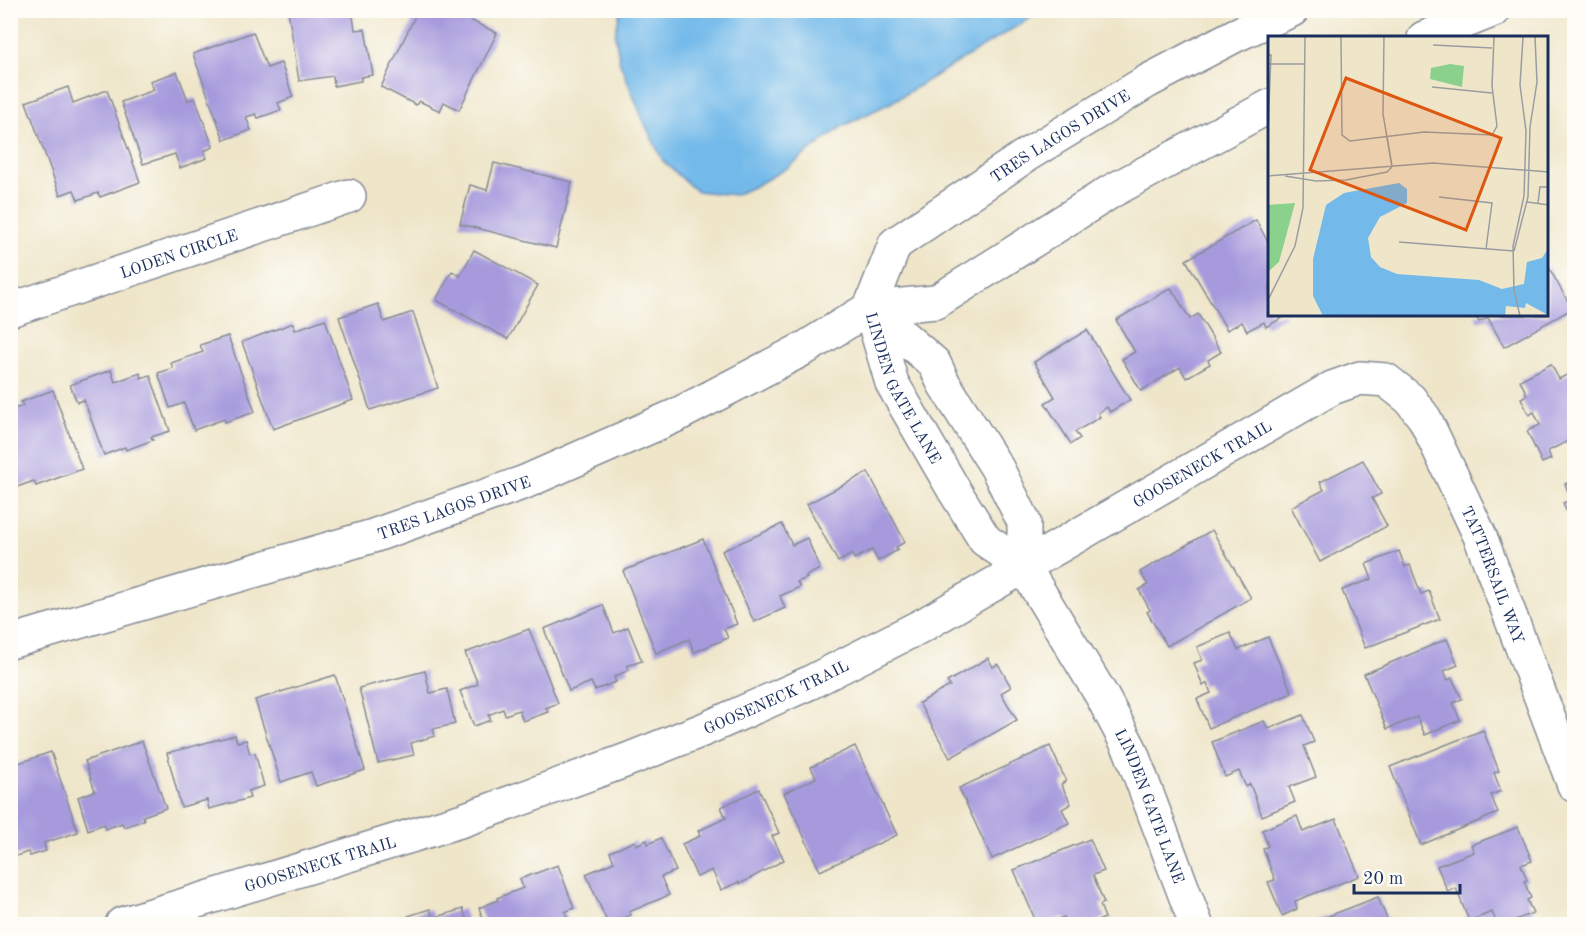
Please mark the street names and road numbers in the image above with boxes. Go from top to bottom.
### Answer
street label: TRES LAGOS DRIVE [988,88,1134,187]
street label: LODEN CIRCLE [118,228,240,282]
street label: LINDEN GATE LANE [862,311,943,467]
street label: GOOSENECK TRAIL [1131,419,1275,512]
street label: TRES LAGOS DRIVE [376,475,533,544]
street label: TATTERSAIL WAY [1457,504,1526,647]
street label: GOOSENECK TRAIL [702,658,852,739]
street label: LINDEN GATE LANE [1111,727,1186,886]
street label: GOOSENECK TRAIL [243,835,398,896]

